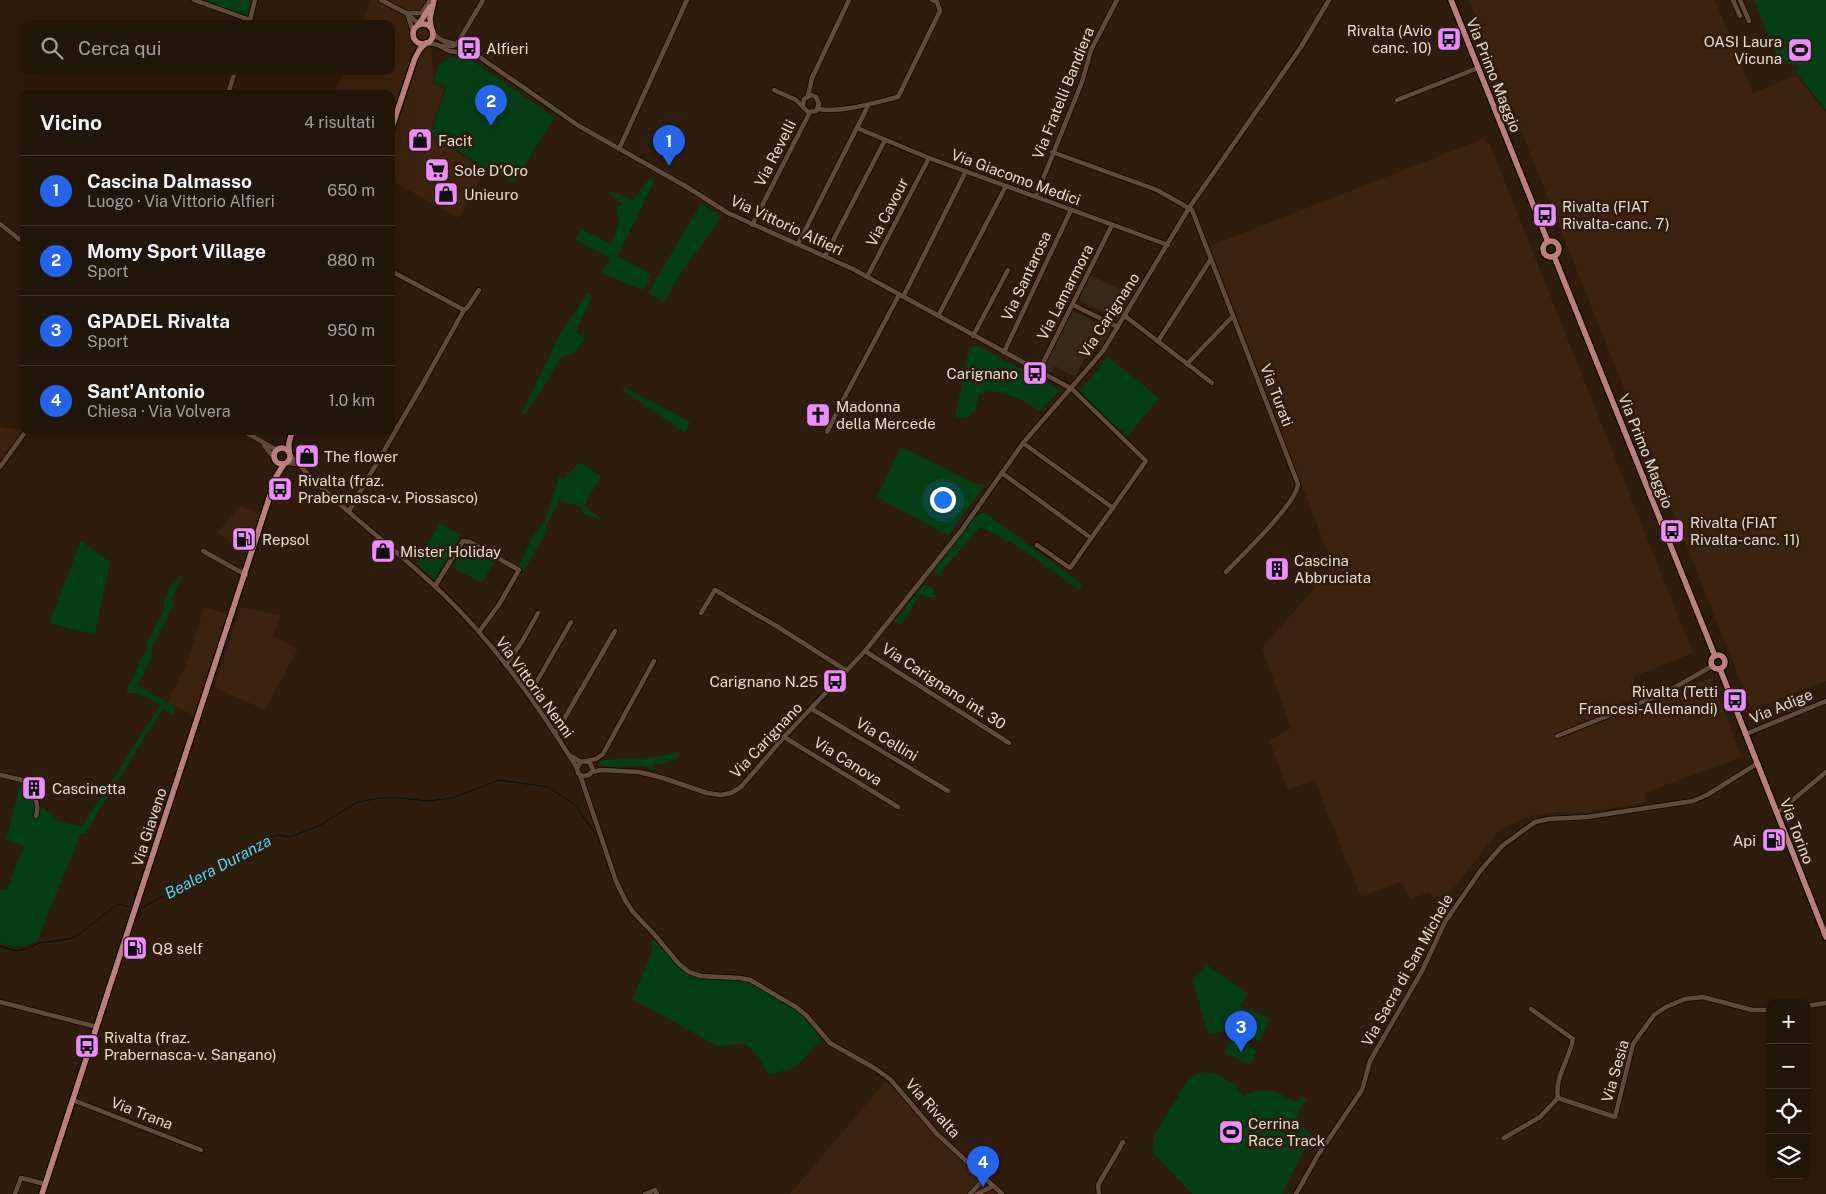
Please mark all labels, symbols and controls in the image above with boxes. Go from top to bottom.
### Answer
street label: Via Primo Maggio [1463,15,1525,135]
search box [20,20,395,75]
place label: Rivalta (Avio canc. 10) [1347,22,1432,56]
street label: Via Fratelli Bandiera [1029,25,1097,161]
bus stop icon: Rivalta (Avio canc. 10) [1436,26,1462,52]
place label: OASI Laura Vicuna [1704,33,1782,67]
icon: search [38,34,66,62]
bus stop icon: Alfieri [456,35,482,61]
text: Cerca qui [78,37,161,59]
sports icon: OASI Laura Vicuna [1787,37,1813,63]
place label: Alfieri [486,40,528,57]
pin: 2 [475,85,507,126]
text: Vicino [40,110,102,135]
text: 4 risultati [304,113,375,132]
street label: Via Revelli [751,117,799,189]
pin: 1 [653,125,685,166]
shop icon: Facit [407,127,433,153]
place label: Facit [438,132,473,149]
street label: Via Giacomo Medici [949,146,1083,208]
supermarket icon: Sole D'Oro [424,157,450,183]
place label: Sole D'Oro [454,162,528,179]
text: Cascina Dalmasso [87,170,252,192]
street label: Via Cavour [863,175,912,249]
text: 1 [53,181,59,200]
text: 650 m [327,181,375,200]
shop icon: Unieuro [433,181,459,207]
place label: Unieuro [464,186,518,203]
street label: Via Vittorio Alfieri [728,191,846,259]
text: Luogo · Via Vittorio Alfieri [87,192,275,211]
place label: Rivalta (FIAT Rivalta-canc. 7) [1562,198,1670,232]
bus stop icon: Rivalta (FIAT Rivalta-canc. 7) [1532,202,1558,228]
street label: Via Santarosa [998,229,1054,323]
text: Momy Sport Village [87,240,266,262]
street label: Via Lamarmora [1034,241,1096,343]
text: 2 [51,251,61,270]
text: 880 m [327,251,375,270]
text: Sport [87,262,129,281]
street label: Via Carignano [1075,270,1143,360]
text: GPADEL Rivalta [87,310,230,332]
text: 3 [51,321,61,340]
text: 950 m [327,321,375,340]
text: Sport [87,332,129,351]
bus stop icon: Carignano [1022,360,1048,386]
street label: Via Turati [1257,361,1297,429]
place label: Carignano [947,365,1018,382]
text: Sant'Antonio [87,380,205,402]
text: 4 [51,391,61,410]
text: 1.0 km [328,391,375,410]
street label: Via Primo Maggio [1615,391,1677,511]
place label: Madonna della Mercede [836,398,936,432]
text: Chiesa · Via Volvera [87,402,231,421]
church icon: Madonna della Mercede [805,402,831,428]
shop icon: The flower [294,443,320,469]
place label: The flower [324,448,398,465]
place label: Rivalta (fraz. Prabernasca-v. Piossasco) [298,472,478,506]
bus stop icon: Rivalta (fraz. Prabernasca-v. Piossasco) [267,476,293,502]
your location [930,487,956,513]
place label: Rivalta (FIAT Rivalta-canc. 11) [1690,514,1800,548]
bus stop icon: Rivalta (FIAT Rivalta-canc. 11) [1659,518,1685,544]
fuel station icon: Repsol [231,526,257,552]
place label: Repsol [262,531,310,548]
shop icon: Mister Holiday [370,538,396,564]
place label: Mister Holiday [400,543,501,560]
place label: Cascina Abbruciata [1294,552,1371,586]
building icon: Cascina Abbruciata [1264,556,1290,582]
street label: Via Vittoria Nenni [493,633,577,741]
street label: Via Carignano int. 30 [879,640,1009,732]
bus stop icon: Carignano N.25 [822,668,848,694]
place label: Carignano N.25 [709,673,818,690]
place label: Rivalta (Tetti Francesi-Allemandi) [1578,683,1718,717]
street label: Via Adige [1747,685,1815,727]
bus stop icon: Rivalta (Tetti Francesi-Allemandi) [1722,687,1748,713]
street label: Via Carignano [727,699,805,781]
street label: Via Cellini [853,714,921,764]
street label: Via Canova [811,733,885,789]
building icon: Cascinetta [21,775,47,801]
place label: Cascinetta [52,780,126,797]
street label: Via Giaveno [128,786,170,868]
street label: Via Torino [1777,796,1817,866]
fuel station icon: Api [1761,827,1787,853]
water label: Bealera Duranza [162,831,274,903]
place label: Api [1733,832,1756,849]
street label: Via Sacra di San Michele [1358,891,1456,1049]
fuel station icon: Q8 self [122,935,148,961]
place label: Q8 self [152,940,203,957]
map controls [1766,999,1811,1179]
button: + [1766,999,1811,1044]
pin: 3 [1225,1011,1257,1052]
place label: Rivalta (fraz. Prabernasca-v. Sangano) [104,1029,277,1063]
bus stop icon: Rivalta (fraz. Prabernasca-v. Sangano) [74,1033,100,1059]
street label: Via Sesia [1598,1038,1632,1104]
button: − [1766,1044,1811,1089]
street label: Via Rivalta [902,1075,964,1141]
button: locate [1766,1089,1811,1134]
street label: Via Trana [109,1093,175,1133]
place label: Cerrina Race Track [1248,1115,1325,1149]
sports icon: Cerrina Race Track [1218,1119,1244,1145]
button: layers [1766,1134,1811,1179]
pin: 4 [967,1146,999,1187]

